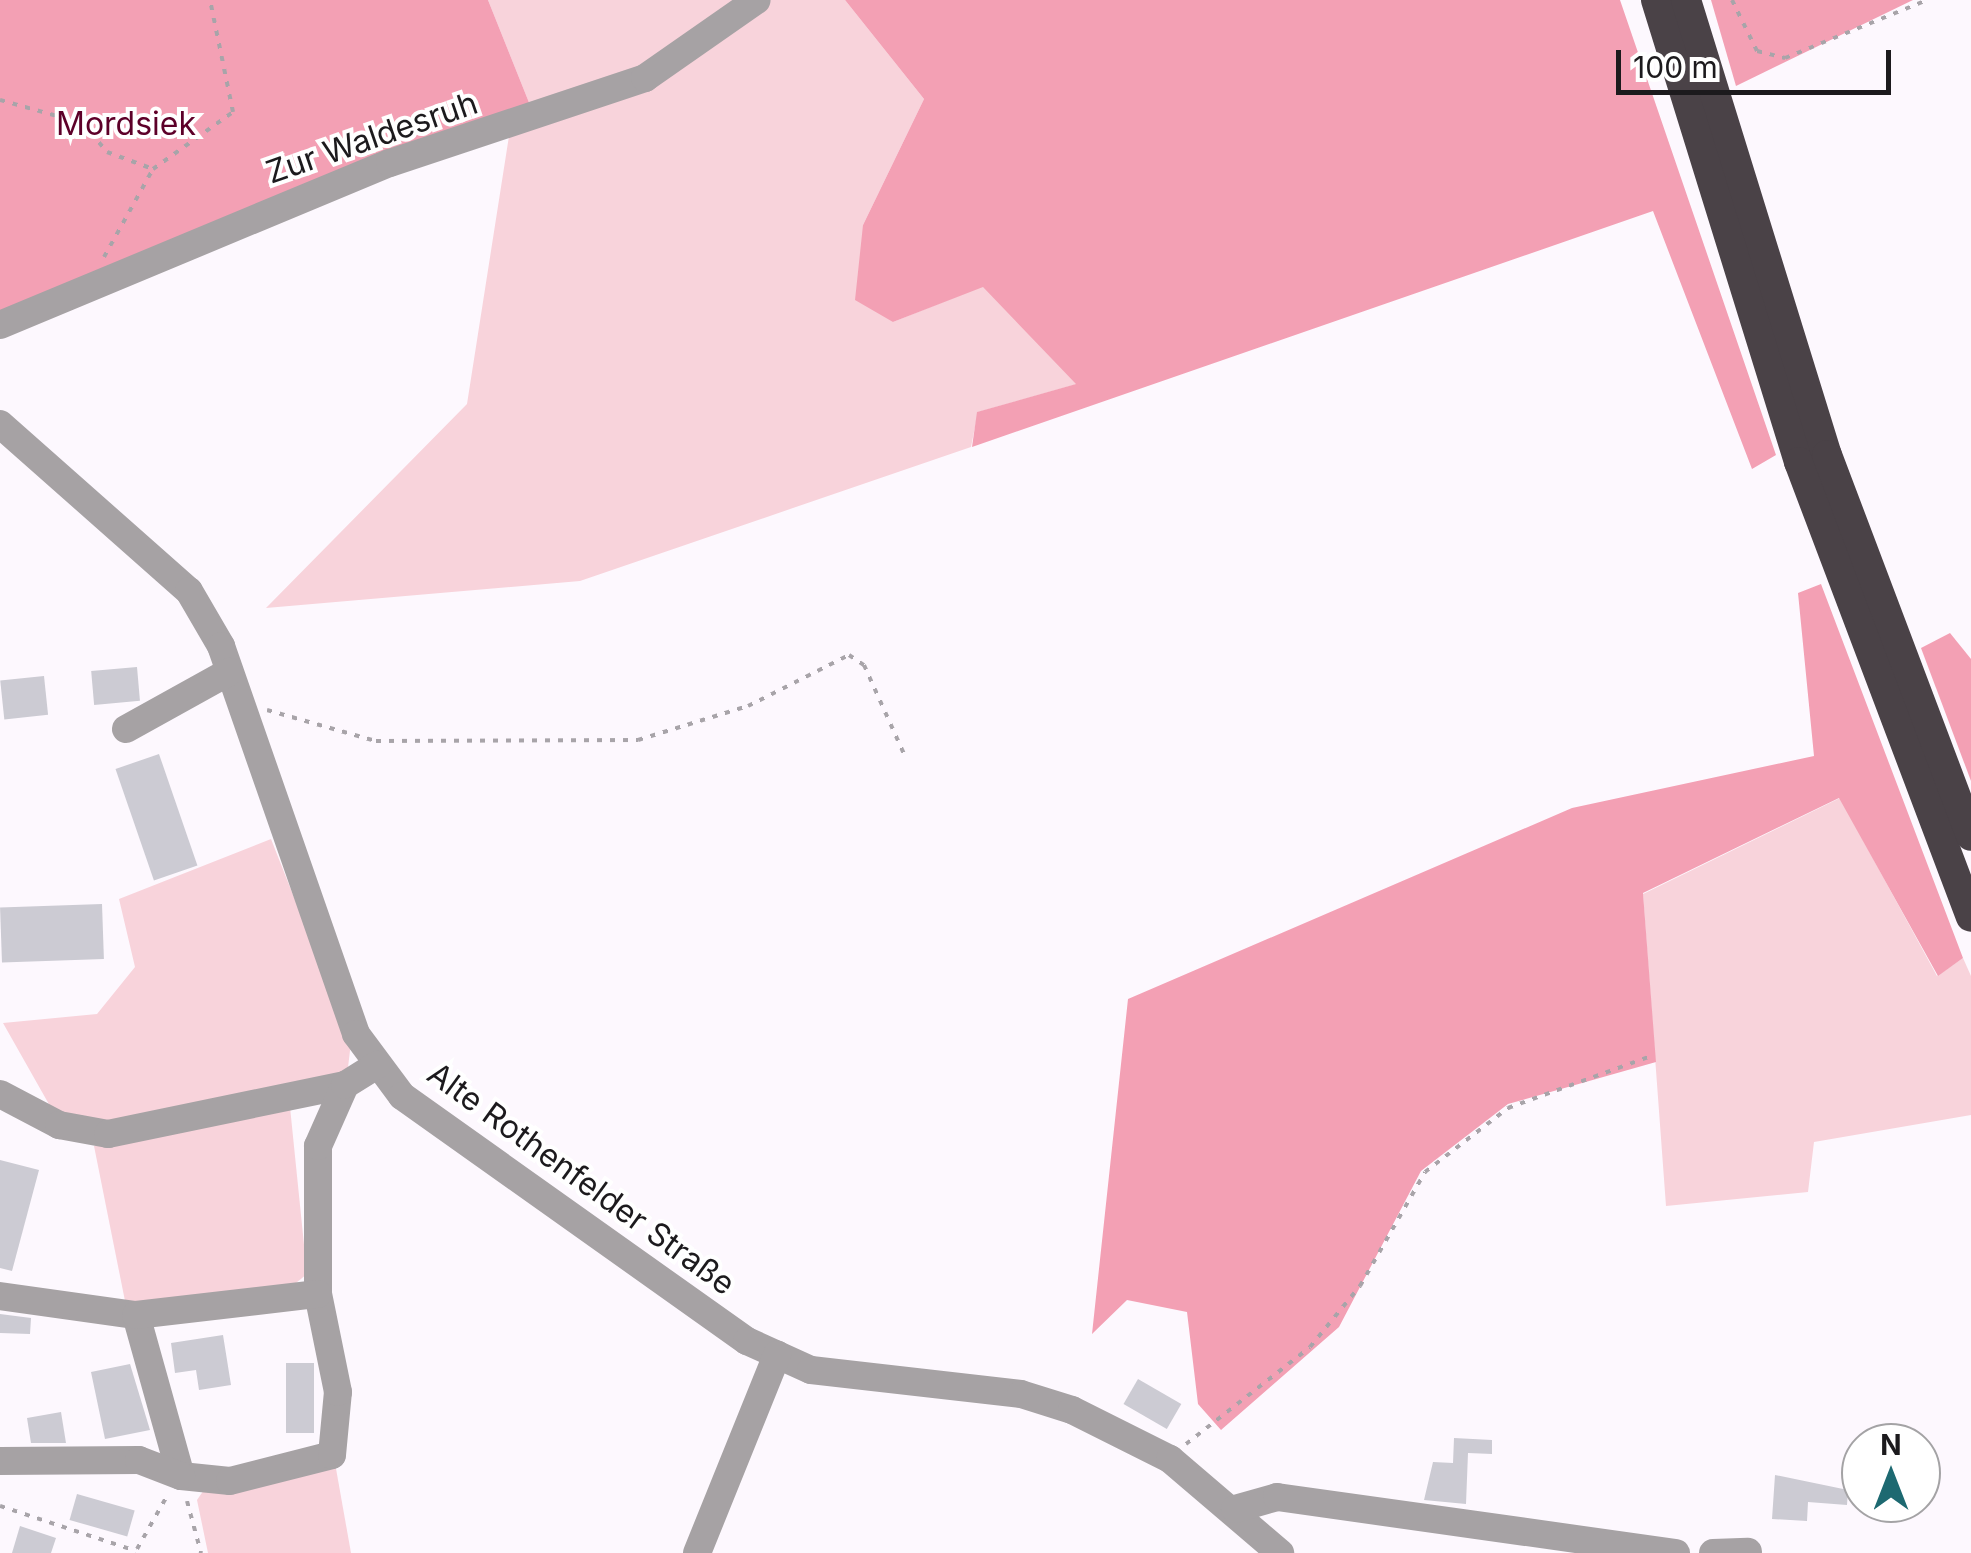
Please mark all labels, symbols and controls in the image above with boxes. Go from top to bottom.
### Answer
scale bar [1621,30,1896,92]
text: 100 m [1633,49,1718,85]
street label: Zur Waldesruh [261,84,483,192]
park label: Mordsiek [56,105,196,143]
street label: Alte Rothenfelder Straße [420,1055,742,1303]
north arrow [1841,1423,1941,1523]
text: N [1880,1428,1902,1462]

